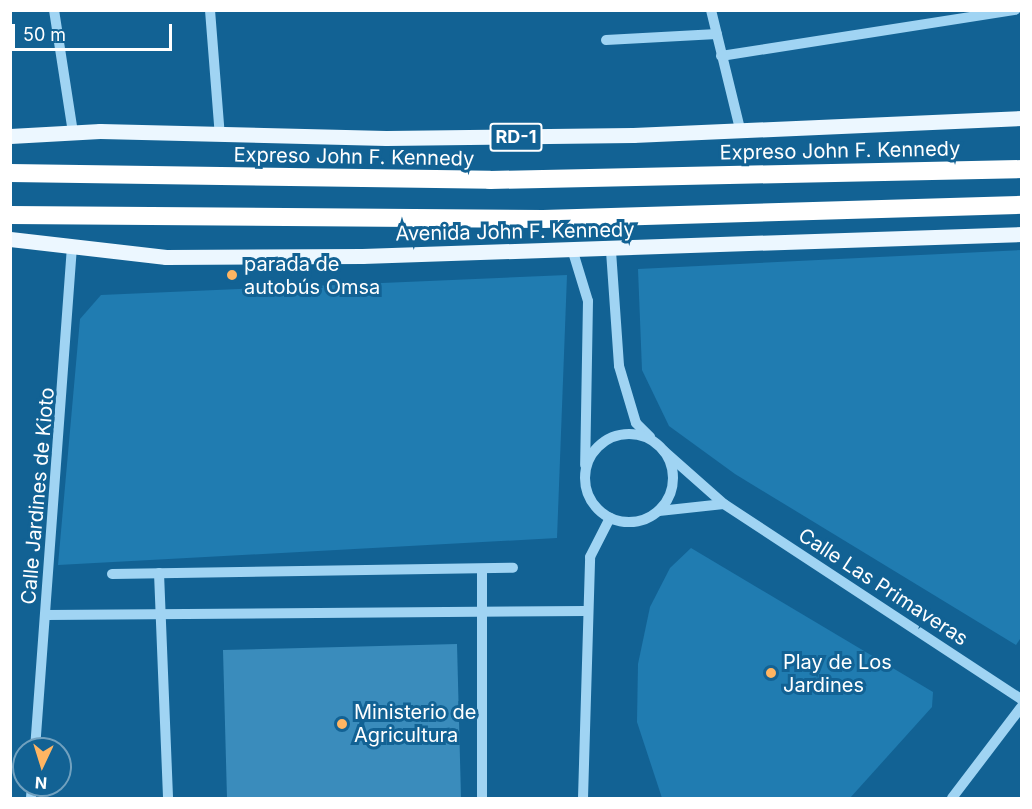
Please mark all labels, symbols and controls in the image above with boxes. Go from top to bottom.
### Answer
scale bar [15,12,176,50]
text: 50 m [23,24,66,45]
road number: RD-1 [489,122,543,152]
street label: Expreso John F. Kennedy [720,137,960,165]
street label: Expreso John F. Kennedy [234,143,474,171]
street label: Avenida John F. Kennedy [395,218,635,246]
place label: parada de autobús Omsa [244,252,380,299]
marker: parada de autobús Omsa [225,268,239,282]
street label: Calle Jardines de Kioto [17,386,59,606]
street label: Calle Las Primaveras [794,523,972,651]
place label: Play de Los Jardines [783,650,892,697]
marker: Play de Los Jardines [764,666,778,680]
place label: Ministerio de Agricultura [354,700,476,747]
marker: Ministerio de Agricultura [335,717,349,731]
north arrow [12,737,72,797]
text: N [34,773,48,793]

